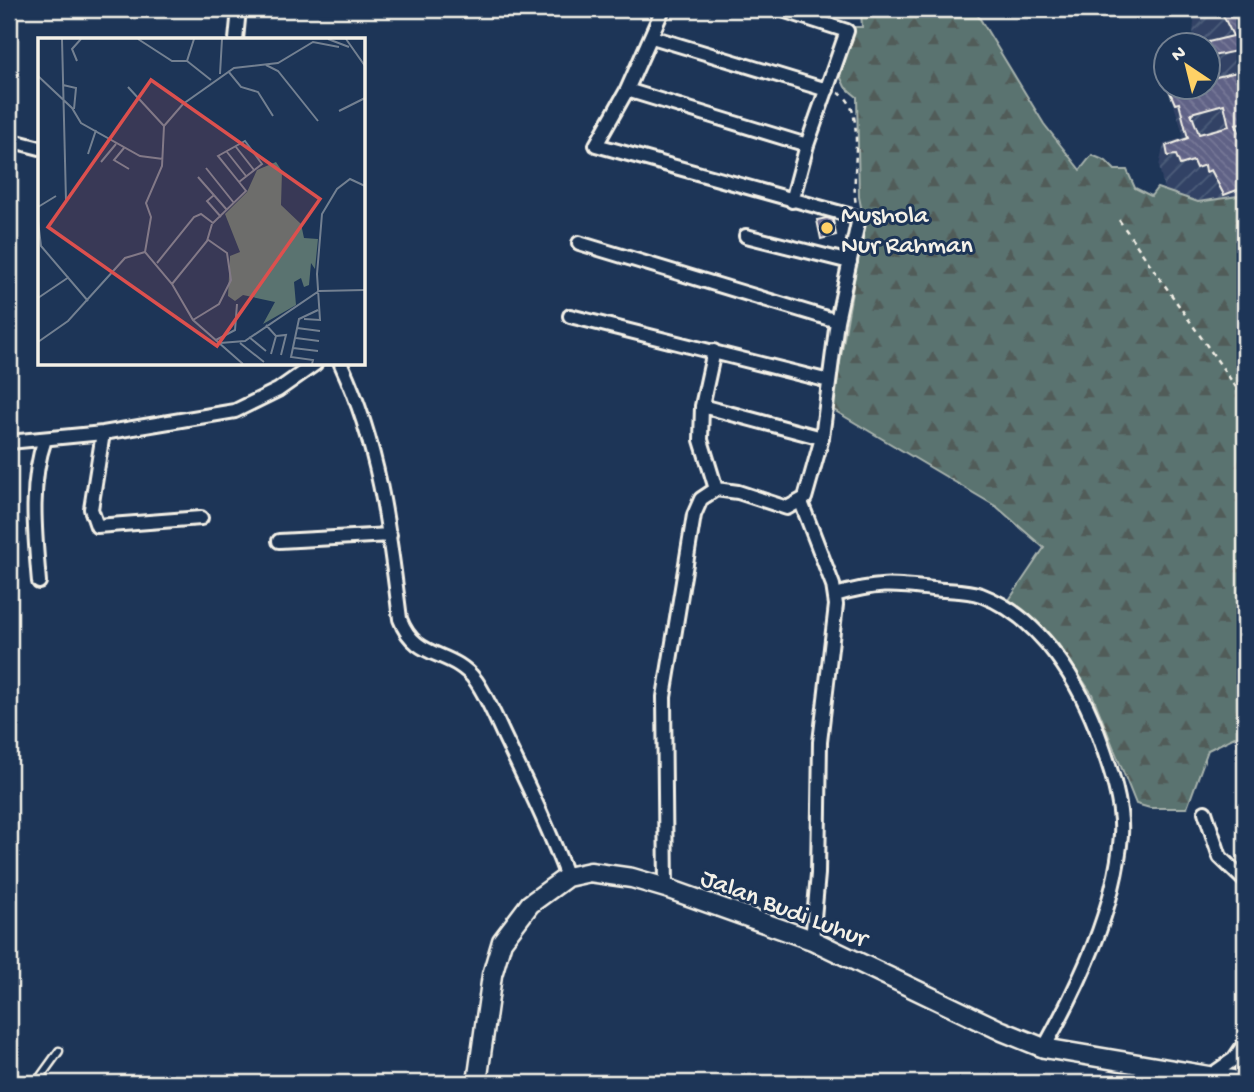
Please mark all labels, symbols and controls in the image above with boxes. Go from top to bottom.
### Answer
north arrow [1152,32,1222,102]
inset map [38,38,366,366]
text: N [1168,42,1191,68]
place label: Mushola Nur Rahman [841,202,973,263]
marker: Mushola Nur Rahman [819,220,835,236]
street label: Jalan Budi Luhur [695,864,874,957]

